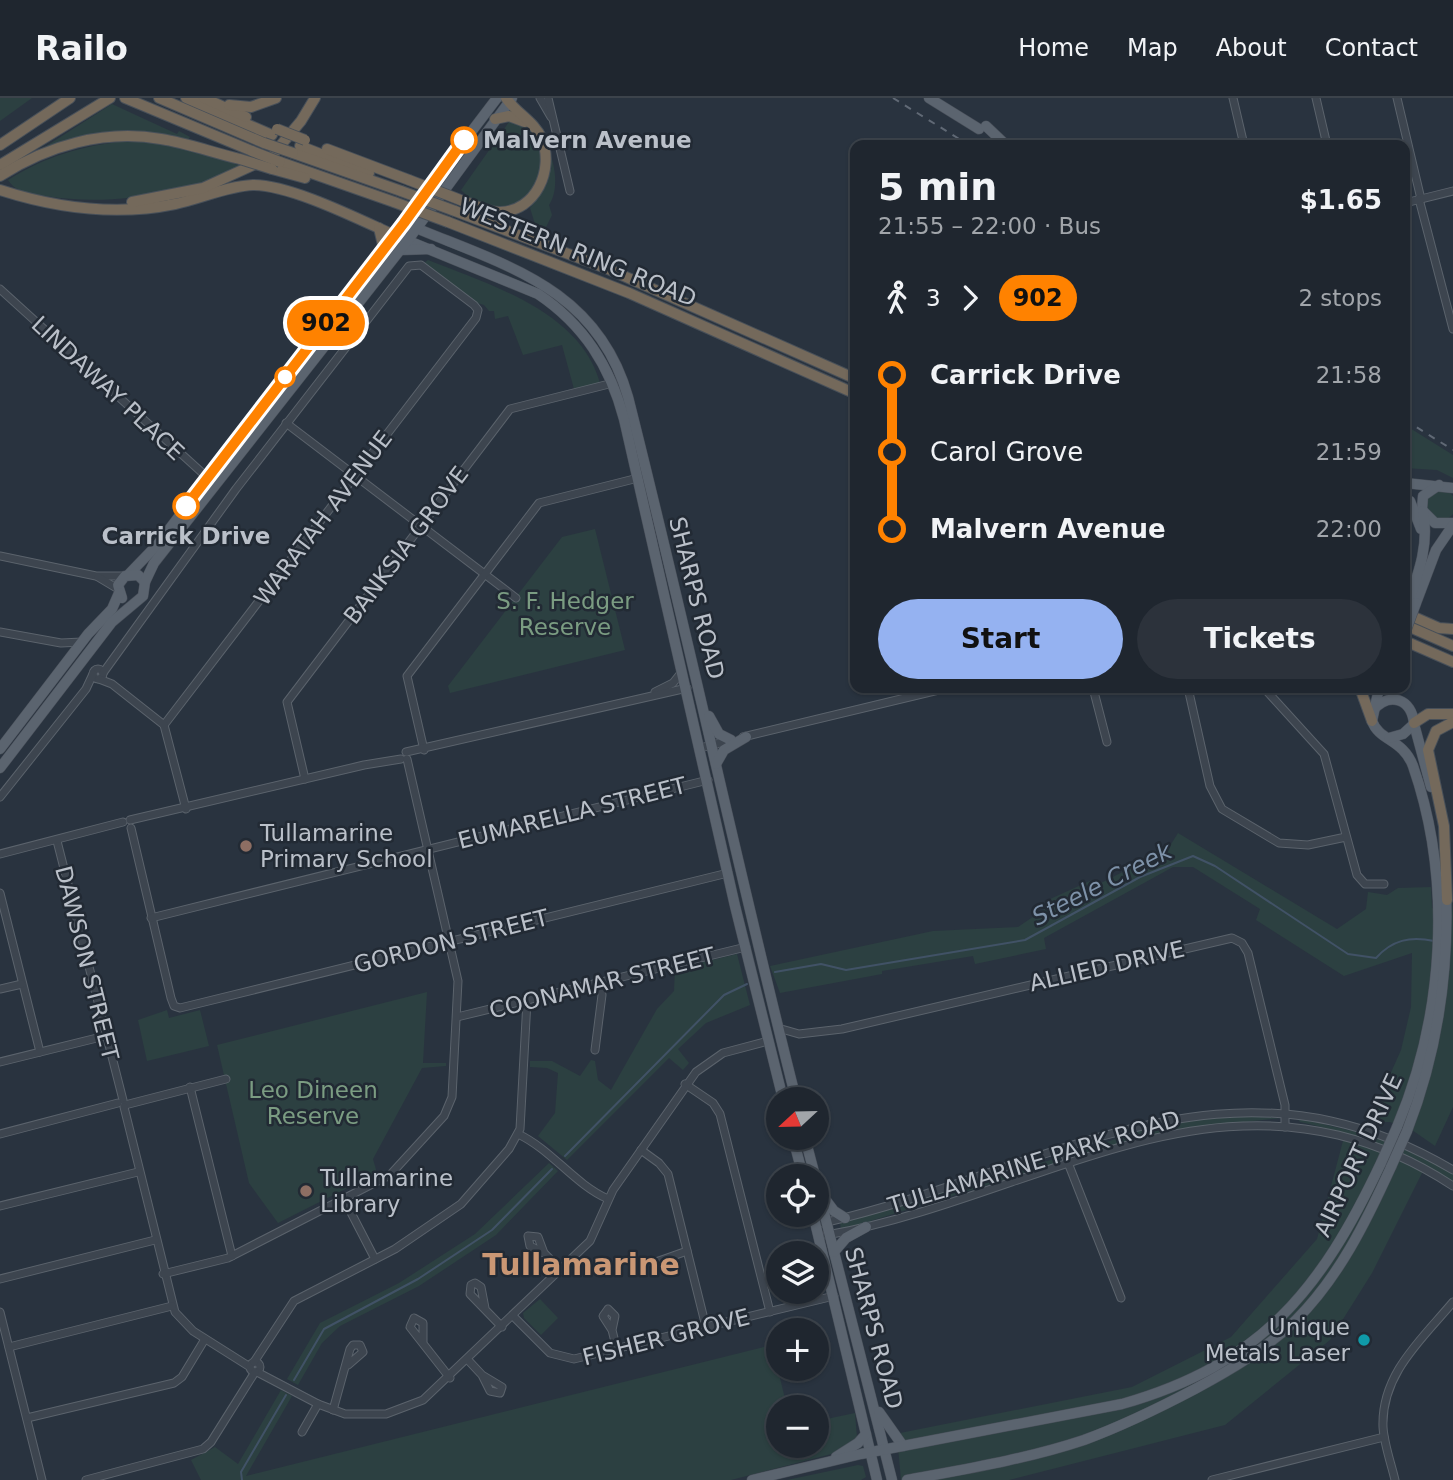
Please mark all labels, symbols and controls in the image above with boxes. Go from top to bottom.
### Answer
text: Railo [35,29,128,68]
text: Home [1018,34,1089,62]
text: Map [1127,34,1178,62]
text: About [1216,34,1287,62]
text: Contact [1325,34,1418,62]
marker: Malvern Avenue [451,127,477,153]
place label: Malvern Avenue [483,127,692,153]
text: 5 min [878,165,997,209]
text: $1.65 [1300,185,1382,215]
street label: WESTERN RING ROAD [456,193,700,311]
text: 21:55 – 22:00 · Bus [878,213,1101,239]
icon: walk [878,279,916,317]
icon: forward [951,279,989,317]
text: 902 [1013,284,1063,312]
text: 3 [926,285,941,311]
text: 2 stops [1298,285,1382,311]
line badge: 902 [286,300,366,346]
text: 902 [301,309,351,337]
street label: LINDAWAY PLACE [27,311,189,465]
text: Carrick Drive [930,360,1121,390]
text: 21:58 [1316,362,1382,388]
unlabelled marker [275,367,295,387]
street label: WARATAH AVENUE [249,426,397,610]
text: Carol Grove [930,437,1083,467]
text: 21:59 [1316,439,1382,465]
street label: BANKSIA GROVE [338,461,474,629]
marker: Carrick Drive [173,493,199,519]
street label: SHARPS ROAD [664,514,730,682]
text: Malvern Avenue [930,514,1166,544]
text: 22:00 [1316,516,1382,542]
place label: Carrick Drive [102,523,270,549]
park label: S. F. Hedger Reserve [496,588,634,640]
button: Start [878,599,1123,679]
button: Tickets [1137,599,1382,679]
street label: EUMARELLA STREET [455,772,690,854]
place label: Tullamarine Primary School [259,820,433,872]
water label: Steele Creek [1027,836,1178,931]
marker: Tullamarine Primary School [238,838,254,854]
street label: DAWSON STREET [50,863,124,1064]
street label: GORDON STREET [351,904,552,978]
street label: ALLIED DRIVE [1027,936,1187,996]
street label: COONAMAR STREET [486,942,719,1024]
street label: AIRPORT DRIVE [1309,1069,1407,1241]
park label: Leo Dineen Reserve [248,1077,378,1129]
north arrow [766,1087,830,1150]
map controls [766,1087,829,1458]
street label: TULLAMARINE PARK ROAD [884,1105,1183,1219]
button: locate [766,1164,829,1227]
place label: Tullamarine Library [319,1165,453,1217]
marker: Tullamarine Library [298,1183,314,1199]
button: layers [766,1241,829,1304]
street label: SHARPS ROAD [840,1244,908,1412]
district label: Tullamarine [482,1247,680,1282]
street label: FISHER GROVE [580,1304,752,1370]
place label: Unique Metals Laser [1205,1314,1351,1366]
button: + [766,1318,829,1381]
marker: Unique Metals Laser [1356,1332,1372,1348]
button: − [766,1395,829,1458]

